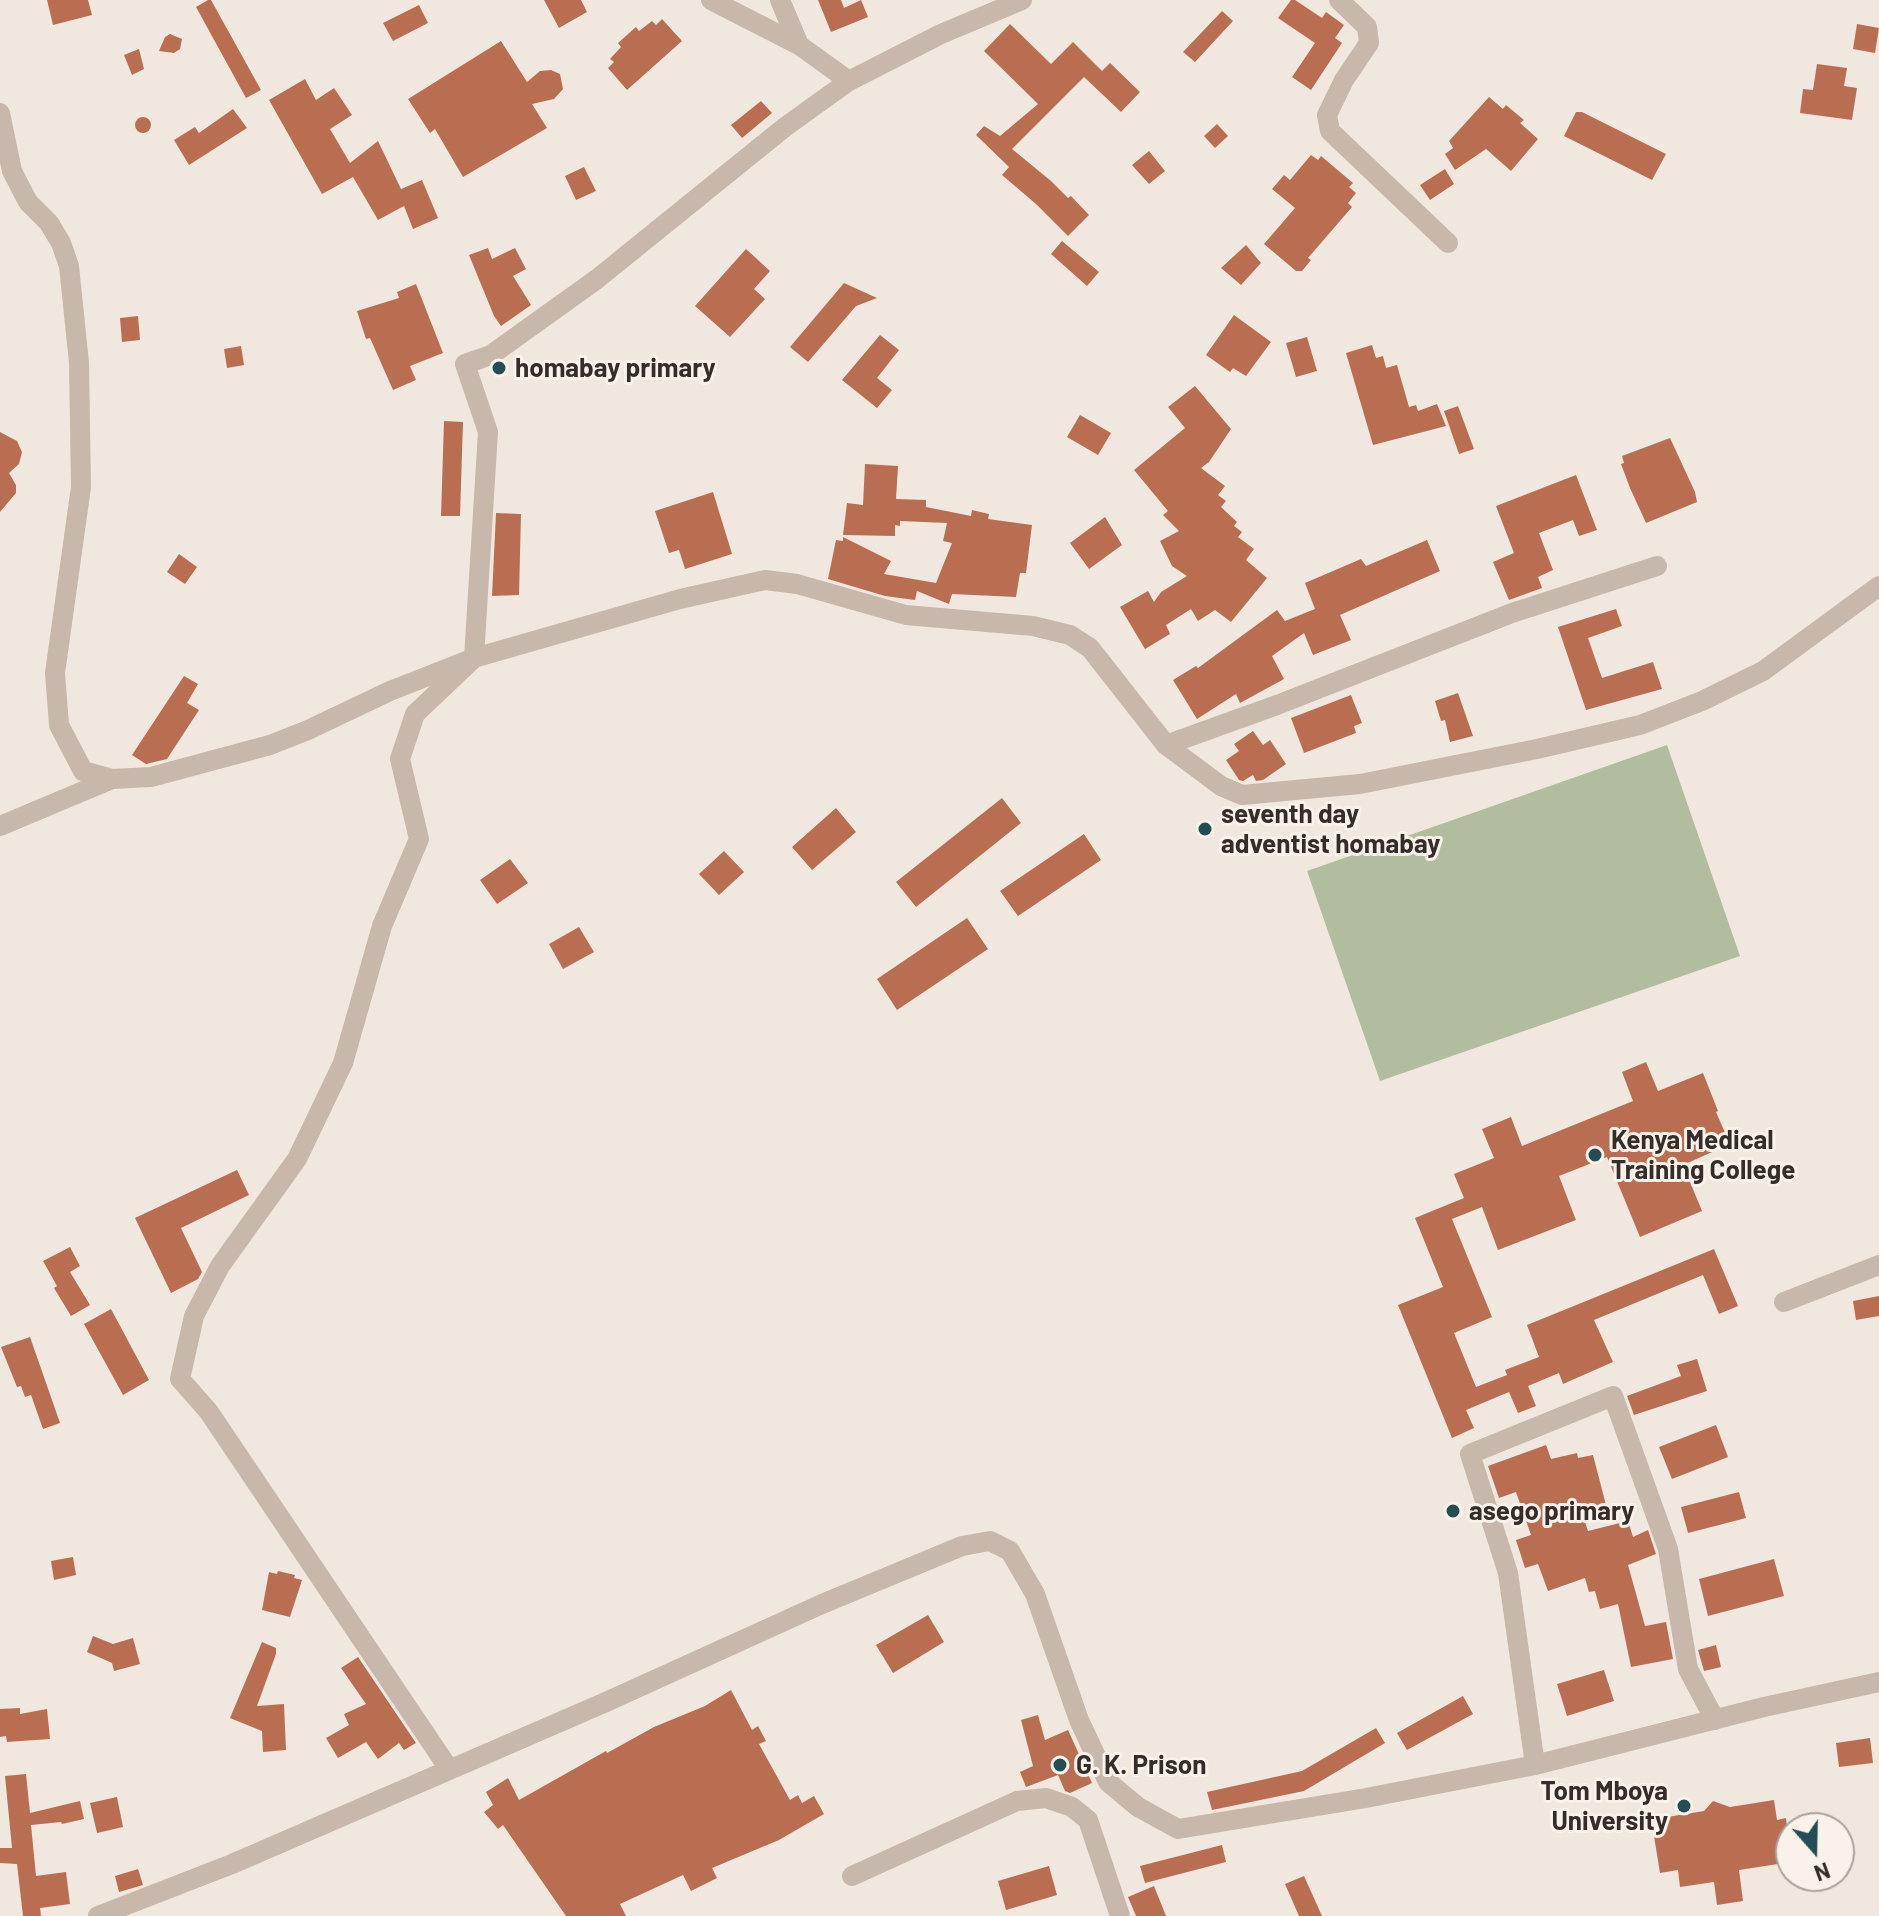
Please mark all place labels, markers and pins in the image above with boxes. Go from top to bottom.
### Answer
place label: homabay primary [515,352,716,384]
marker: homabay primary [490,359,508,377]
place label: seventh day adventist homabay [1221,798,1440,860]
marker: seventh day adventist homabay [1196,820,1214,838]
place label: Kenya Medical Training College [1611,1124,1795,1186]
marker: Kenya Medical Training College [1586,1146,1604,1164]
place label: asego primary [1469,1495,1634,1527]
marker: asego primary [1444,1502,1462,1520]
place label: G. K. Prison [1076,1749,1206,1781]
marker: G. K. Prison [1051,1756,1069,1774]
place label: Tom Mboya University [1540,1775,1668,1836]
marker: Tom Mboya University [1675,1797,1693,1815]

